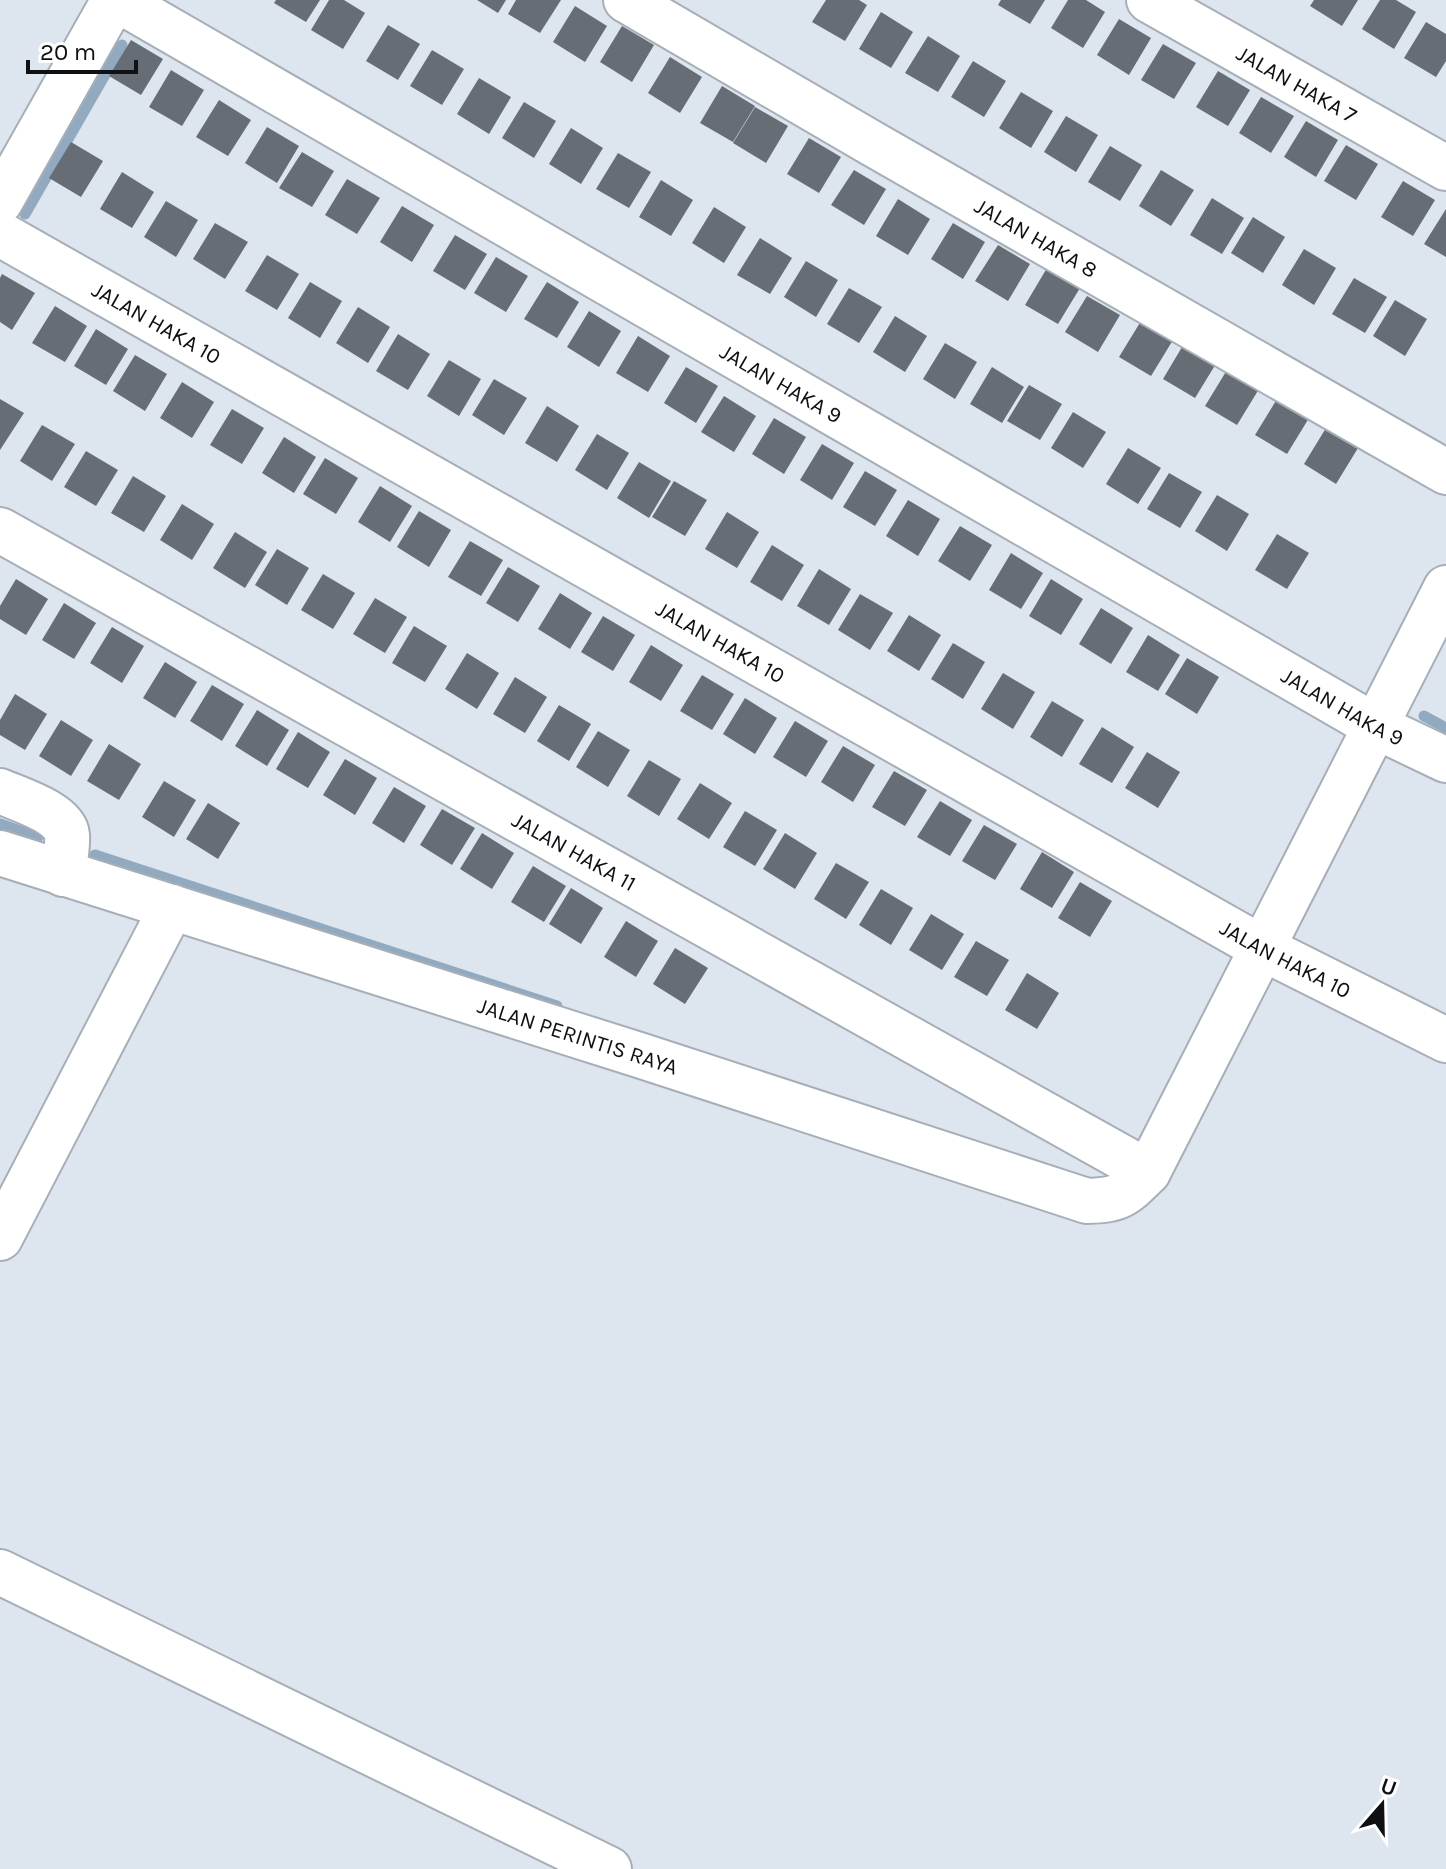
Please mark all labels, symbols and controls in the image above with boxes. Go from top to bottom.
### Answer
scale bar [28,24,136,74]
text: 20 m [40,38,96,66]
street label: JALAN HAKA 7 [1232,40,1361,129]
street label: JALAN HAKA 8 [970,193,1102,284]
street label: JALAN HAKA 10 [87,277,225,370]
street label: JALAN HAKA 9 [715,339,846,429]
street label: JALAN HAKA 10 [651,596,789,689]
street label: JALAN HAKA 9 [1276,663,1408,752]
street label: JALAN HAKA 11 [507,807,640,897]
street label: JALAN HAKA 10 [1215,915,1355,1004]
street label: JALAN PERINTIS RAYA [474,993,681,1081]
north arrow [1342,1765,1422,1845]
text: U [1377,1772,1400,1802]

